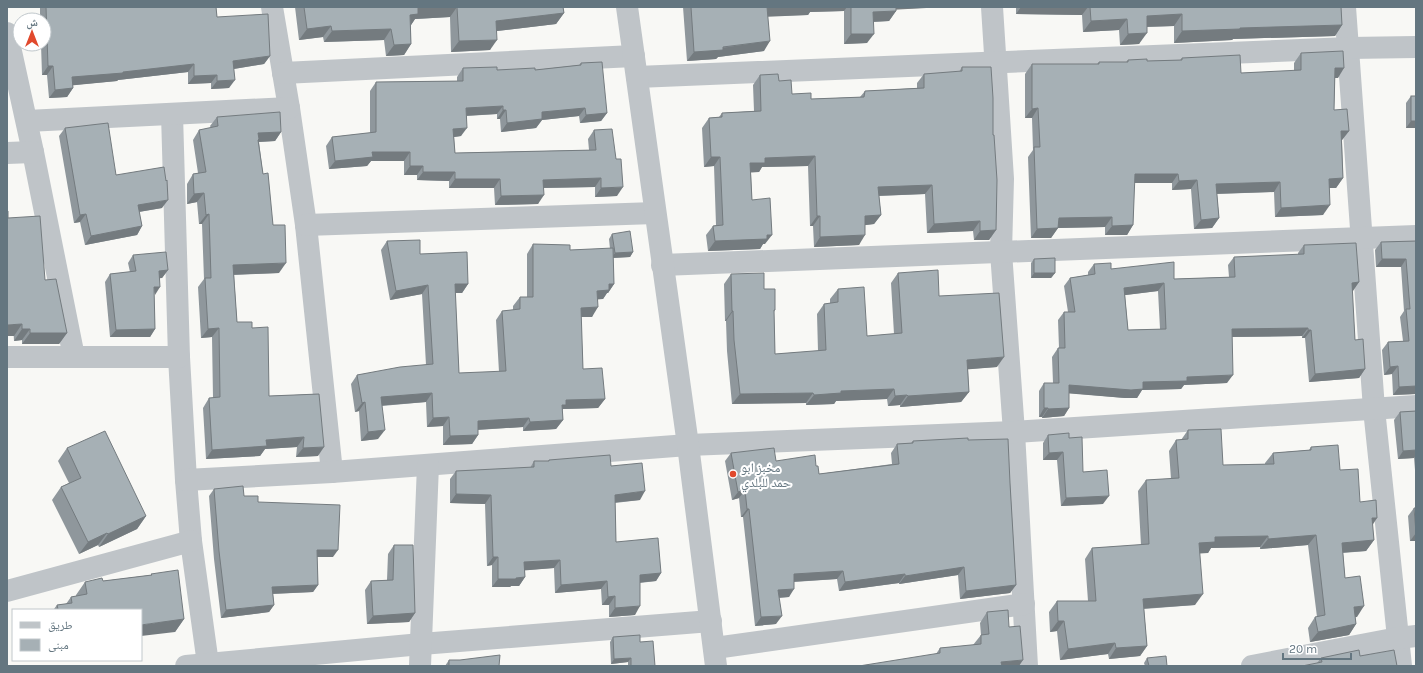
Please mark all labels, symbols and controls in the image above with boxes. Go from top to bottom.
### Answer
north arrow [12,12,52,52]
text: ش [26,16,38,30]
place label: مخبز ابو حمد للبلدي [741,460,791,493]
marker: مخبز ابو حمد للبلدي [728,469,738,479]
legend [12,609,142,661]
text: طريق [48,618,73,632]
scale bar [1283,635,1351,661]
text: مبنى [48,638,69,652]
text: 20 m [1289,642,1317,656]

